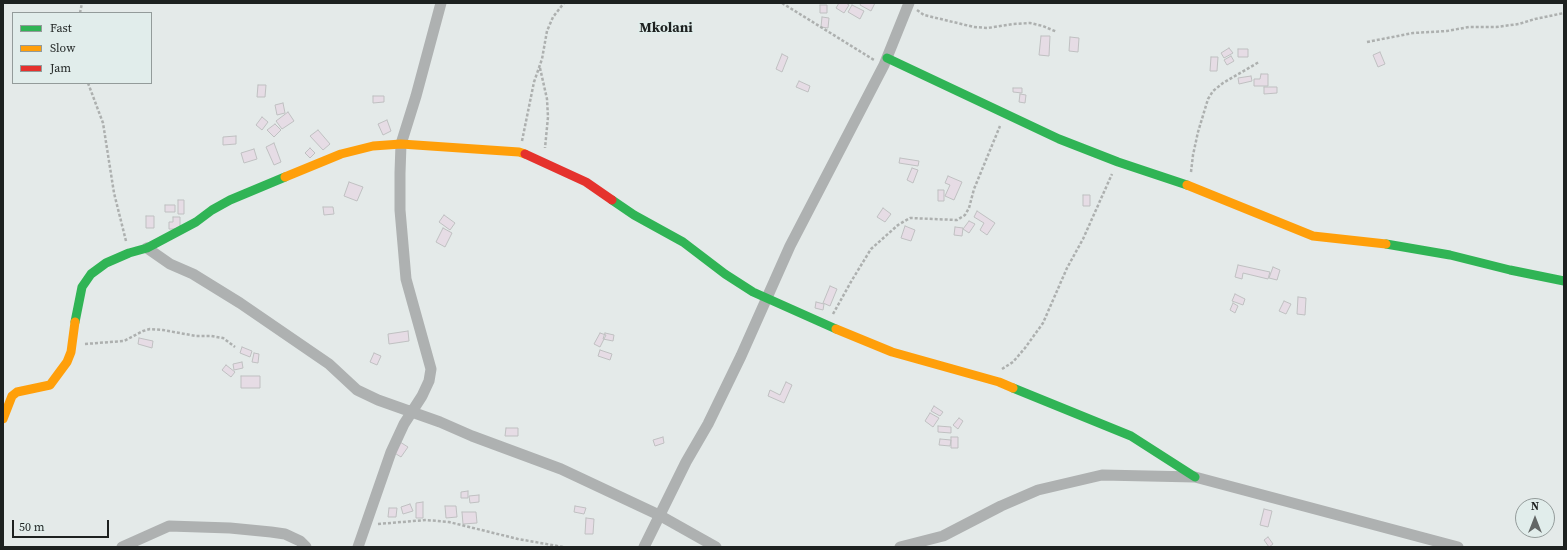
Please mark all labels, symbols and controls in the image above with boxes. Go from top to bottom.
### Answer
legend [12,12,152,84]
text: Fast [50,20,72,36]
district label: Mkolani [639,20,693,36]
text: Slow [50,40,75,56]
text: Jam [50,60,71,76]
north arrow [1515,498,1555,538]
text: N [1531,499,1539,514]
scale bar [14,512,111,538]
text: 50 m [19,519,45,535]

